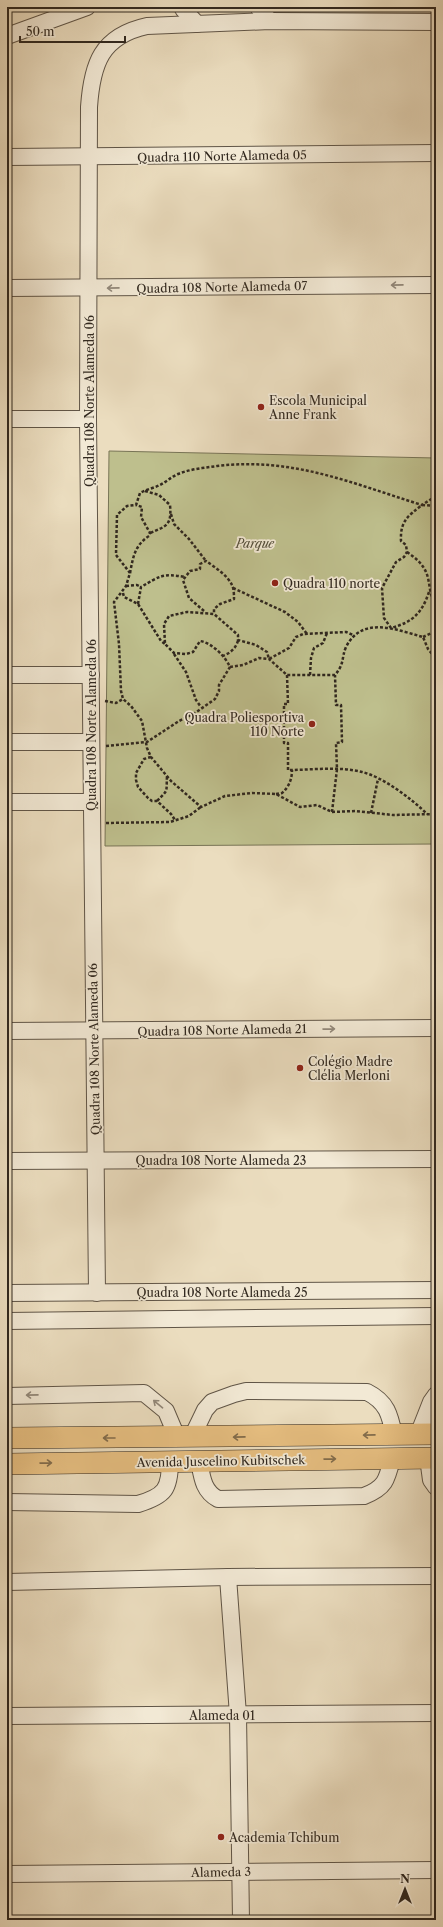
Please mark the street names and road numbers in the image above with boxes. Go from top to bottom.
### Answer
street label: Quadra 110 Norte Alameda 05 [137,147,307,165]
street label: Quadra 108 Norte Alameda 07 [136,278,308,296]
street label: Quadra 108 Norte Alameda 06 [82,315,97,487]
street label: Quadra 108 Norte Alameda 06 [84,639,99,811]
street label: Quadra 108 Norte Alameda 06 [85,963,103,1135]
street label: Quadra 108 Norte Alameda 21 [137,1021,307,1039]
street label: Quadra 108 Norte Alameda 23 [136,1153,306,1168]
street label: Quadra 108 Norte Alameda 25 [137,1285,307,1300]
street label: Avenida Juscelino Kubitschek [136,1452,306,1470]
street label: Alameda 01 [188,1708,255,1723]
street label: Alameda 3 [190,1864,251,1880]

